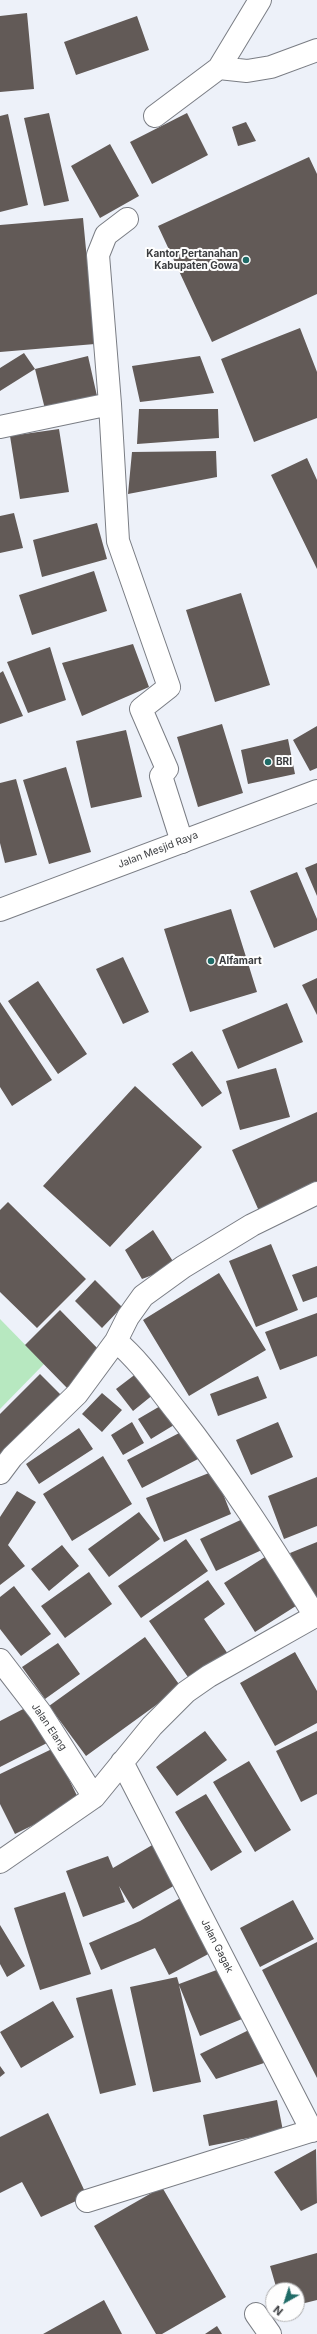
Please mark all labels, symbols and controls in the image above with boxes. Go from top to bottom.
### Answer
place label: Kantor Pertanahan Kabupaten Gowa [146,248,238,272]
marker: Kantor Pertanahan Kabupaten Gowa [241,255,251,265]
place label: BRI [276,756,292,768]
marker: BRI [263,757,273,767]
street label: Jalan Mesjid Raya [116,829,200,871]
place label: Alfamart [219,955,262,967]
marker: Alfamart [206,956,216,966]
street label: Jalan Elang [29,1701,69,1753]
street label: Jalan Gagak [198,1917,236,1975]
north arrow [265,2282,305,2322]
text: N [270,2302,286,2319]

